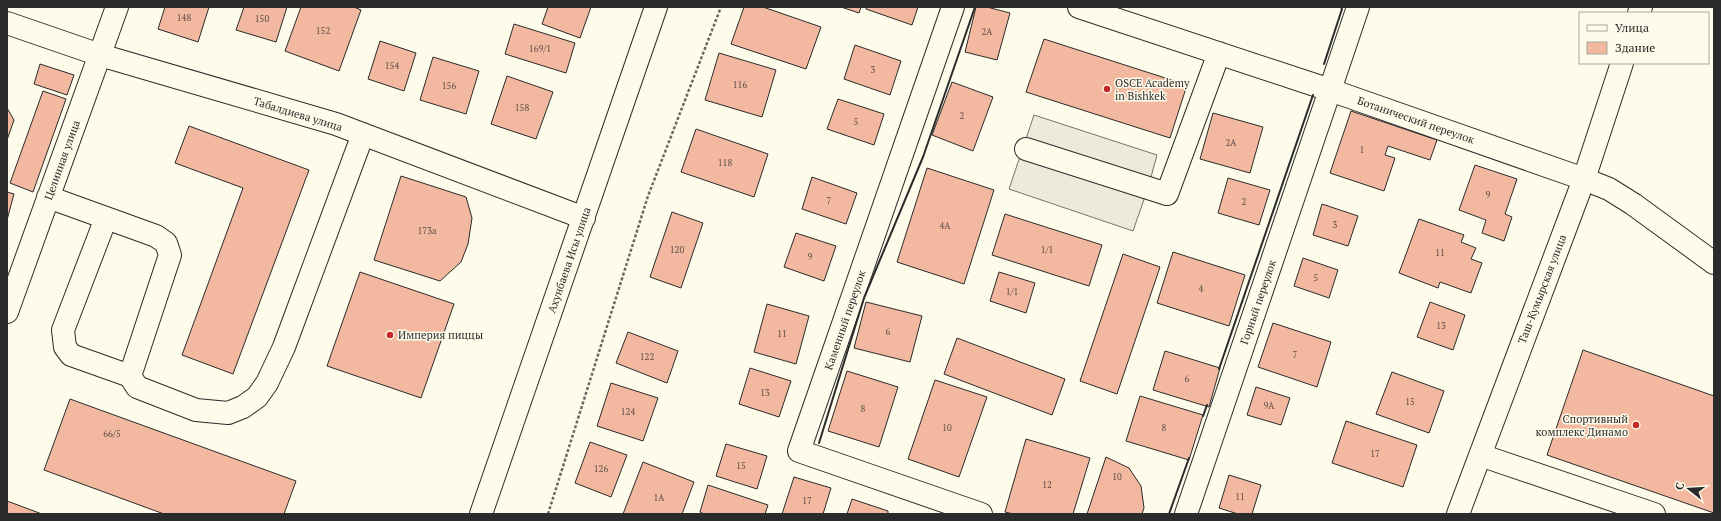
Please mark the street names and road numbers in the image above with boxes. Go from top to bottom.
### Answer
street label: Ботанический переулок [1356,93,1476,147]
street label: Табалдиева улица [252,94,345,134]
street label: Целинная улица [41,118,83,202]
street label: Ахунбаева Исы улица [544,205,594,315]
street label: Таш-Кумырская улица [1515,232,1569,346]
street label: Горный переулок [1237,258,1279,346]
street label: Каменный переулок [821,268,869,372]

